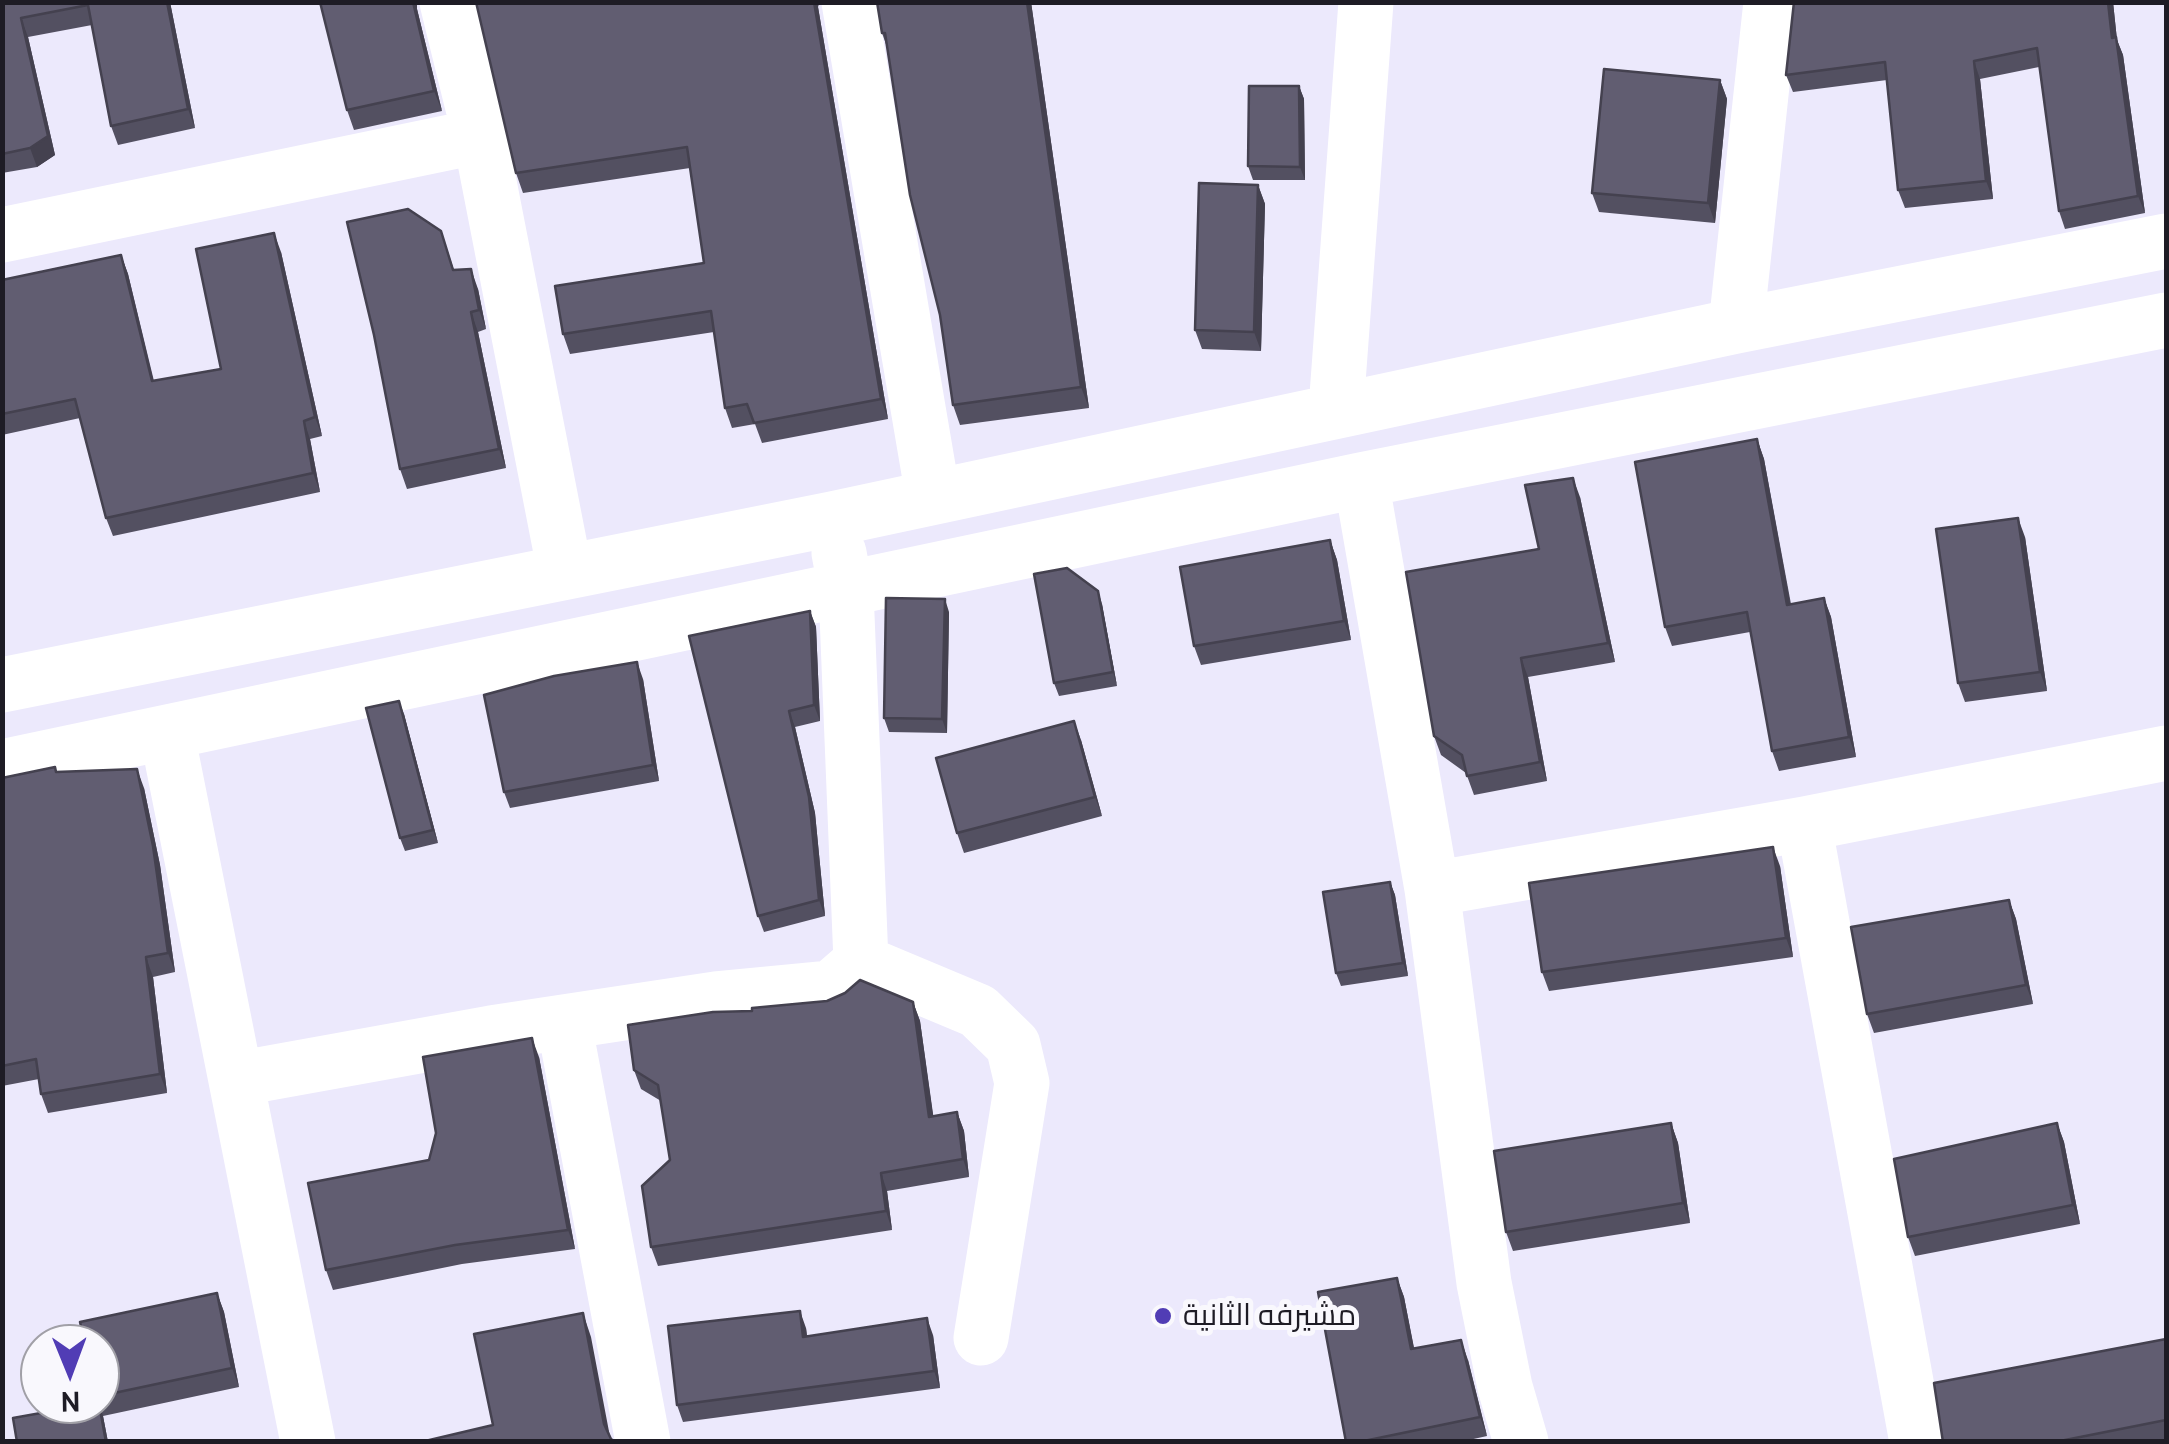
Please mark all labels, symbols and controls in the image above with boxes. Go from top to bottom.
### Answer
place label: مشيرفه الثانية [1183,1298,1356,1334]
marker: مشيرفه الثانية [1152,1305,1174,1327]
north arrow [20,1324,120,1424]
text: N [60,1385,81,1419]

